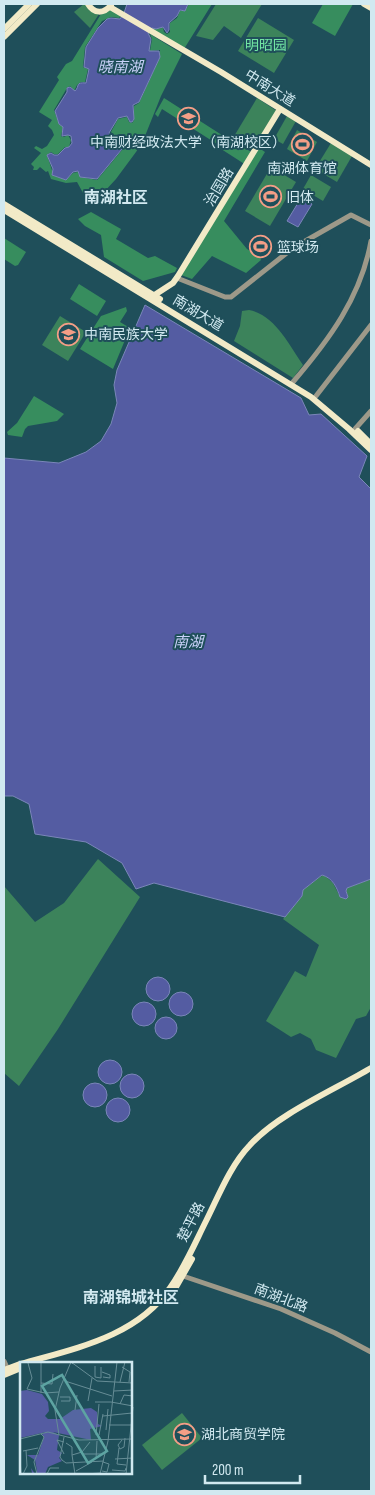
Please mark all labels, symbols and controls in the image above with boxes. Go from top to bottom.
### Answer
park label: 明昭园 [245,37,287,54]
water label: 晓南湖 [97,58,144,77]
street label: 中南大道 [242,66,298,110]
school or university icon: 中南财经政法大学（南湖校区） [176,107,200,131]
sports icon: 南湖体育馆 [290,133,314,157]
place label: 中南财经政法大学（南湖校区） [90,134,286,151]
place label: 南湖体育馆 [267,160,337,177]
street label: 治国路 [201,165,237,209]
sports icon: 旧体 [258,185,282,209]
district label: 南湖社区 [84,188,148,208]
place label: 旧体 [286,189,314,206]
sports icon: 篮球场 [249,235,273,259]
place label: 篮球场 [277,239,319,256]
street label: 南湖大道 [170,291,226,335]
school or university icon: 中南民族大学 [56,322,80,346]
place label: 中南民族大学 [84,326,168,343]
water label: 南湖 [173,633,205,652]
street label: 楚平路 [174,1199,208,1245]
street label: 南湖北路 [252,1280,310,1316]
district label: 南湖锦城社区 [83,1288,179,1308]
inset map [20,1362,132,1475]
school or university icon: 湖北商贸学院 [173,1422,197,1446]
place label: 湖北商贸学院 [201,1426,285,1443]
scale bar [205,1452,300,1484]
text: 200 m [212,1461,244,1480]

